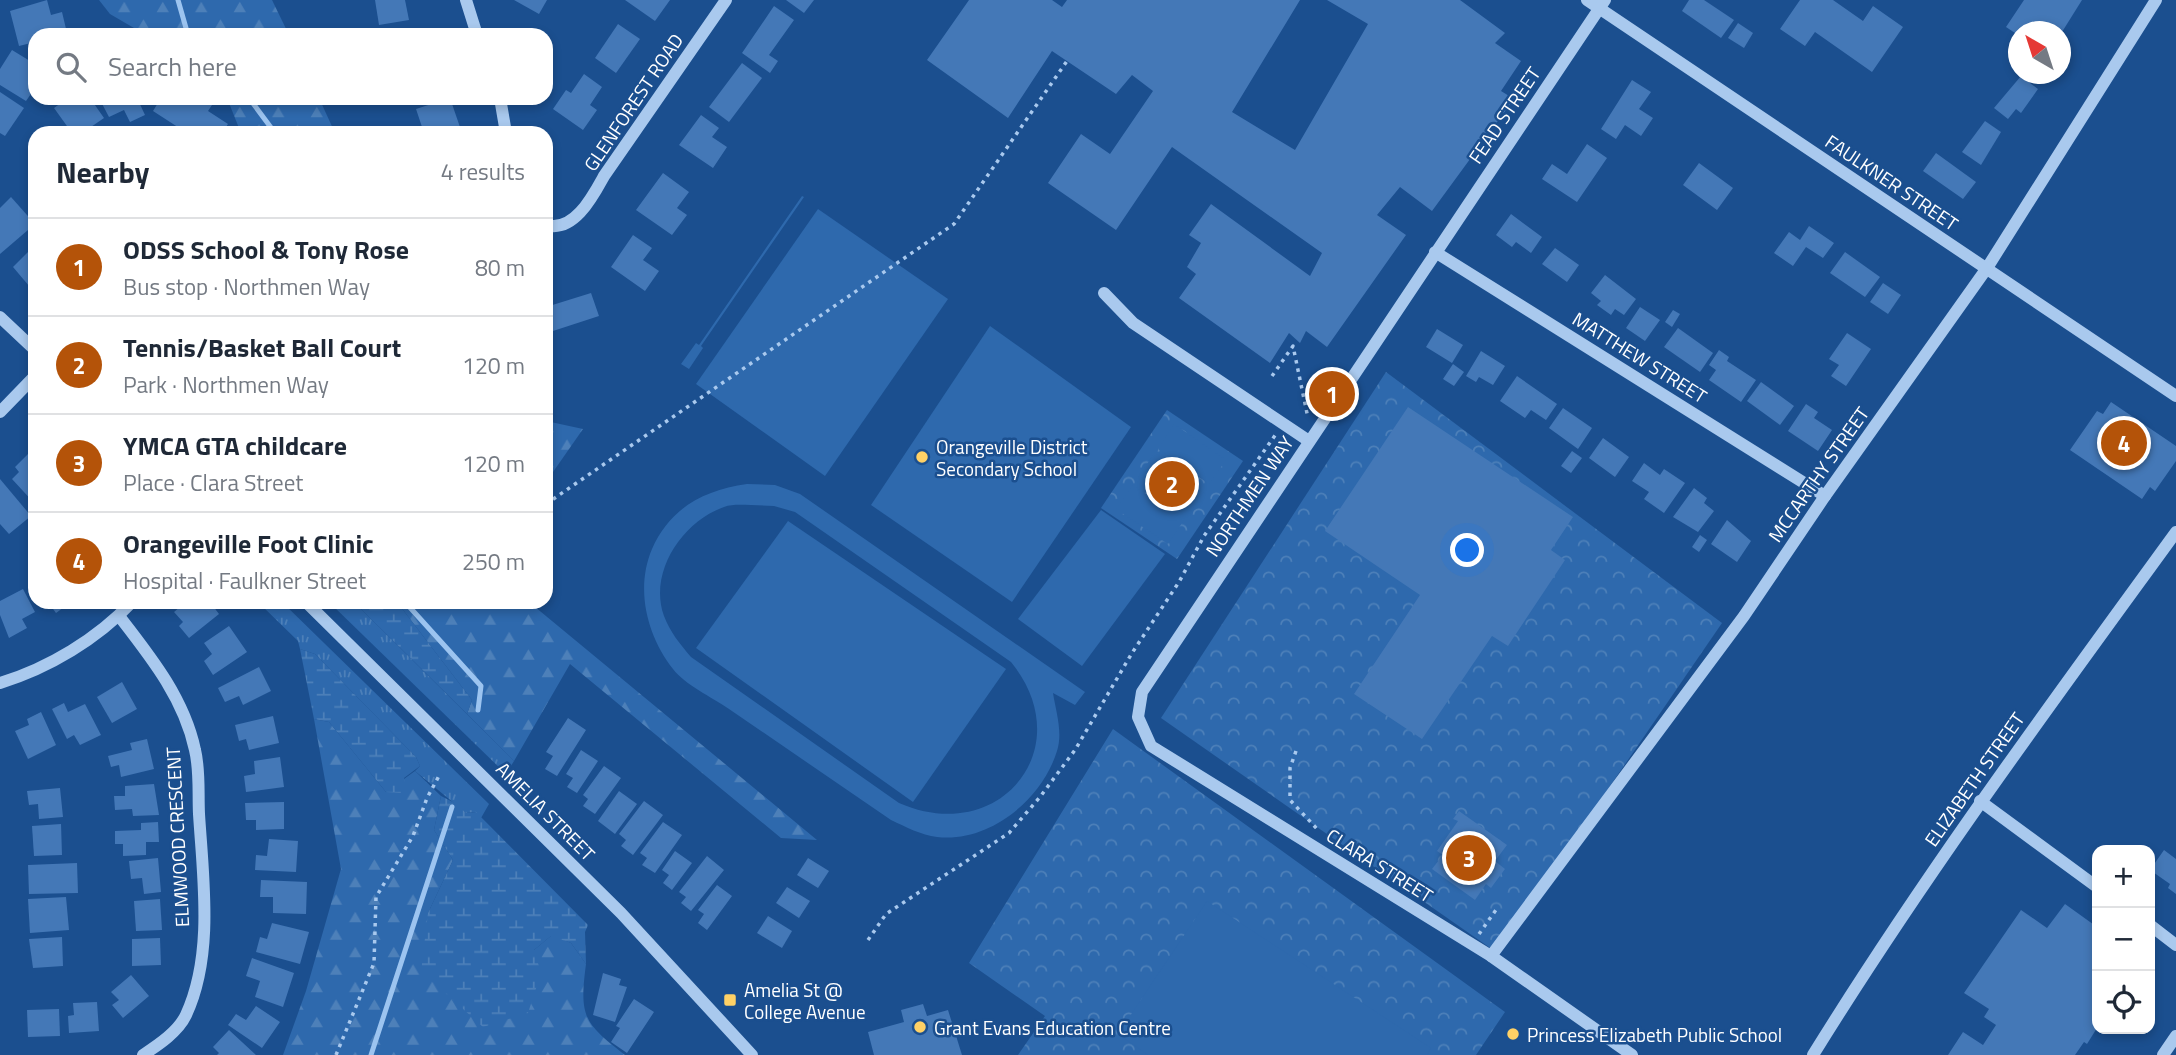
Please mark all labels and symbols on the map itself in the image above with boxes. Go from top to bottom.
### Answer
north arrow [2008,21,2071,84]
street label: GLENFOREST ROAD [576,27,690,177]
street label: FEAD STREET [1461,61,1547,169]
street label: FAULKNER STREET [1820,127,1964,237]
street label: MATTHEW STREET [1567,304,1713,410]
pin: 1 [1309,368,1355,420]
street label: MCCARTHY STREET [1760,400,1876,548]
pin: 4 [2101,417,2147,469]
street label: NORTHMEN WAY [1198,429,1301,562]
place label: Orangeville District Secondary School [936,432,1088,483]
marker: Orangeville District Secondary School [914,449,930,465]
pin: 2 [1149,458,1195,510]
your location [1450,533,1484,567]
street label: ELIZABETH STREET [1917,706,2031,852]
street label: ELMWOOD CRESCENT [158,746,196,928]
street label: AMELIA STREET [490,755,602,867]
street label: CLARA STREET [1321,821,1439,909]
pin: 3 [1446,832,1492,884]
place label: Amelia St @ College Avenue [744,975,866,1026]
marker: Amelia St @ College Avenue [722,992,738,1008]
place label: Grant Evans Education Centre [934,1013,1171,1042]
marker: Grant Evans Education Centre [912,1019,928,1035]
place label: Princess Elizabeth Public School [1527,1020,1782,1049]
marker: Princess Elizabeth Public School [1505,1026,1521,1042]

